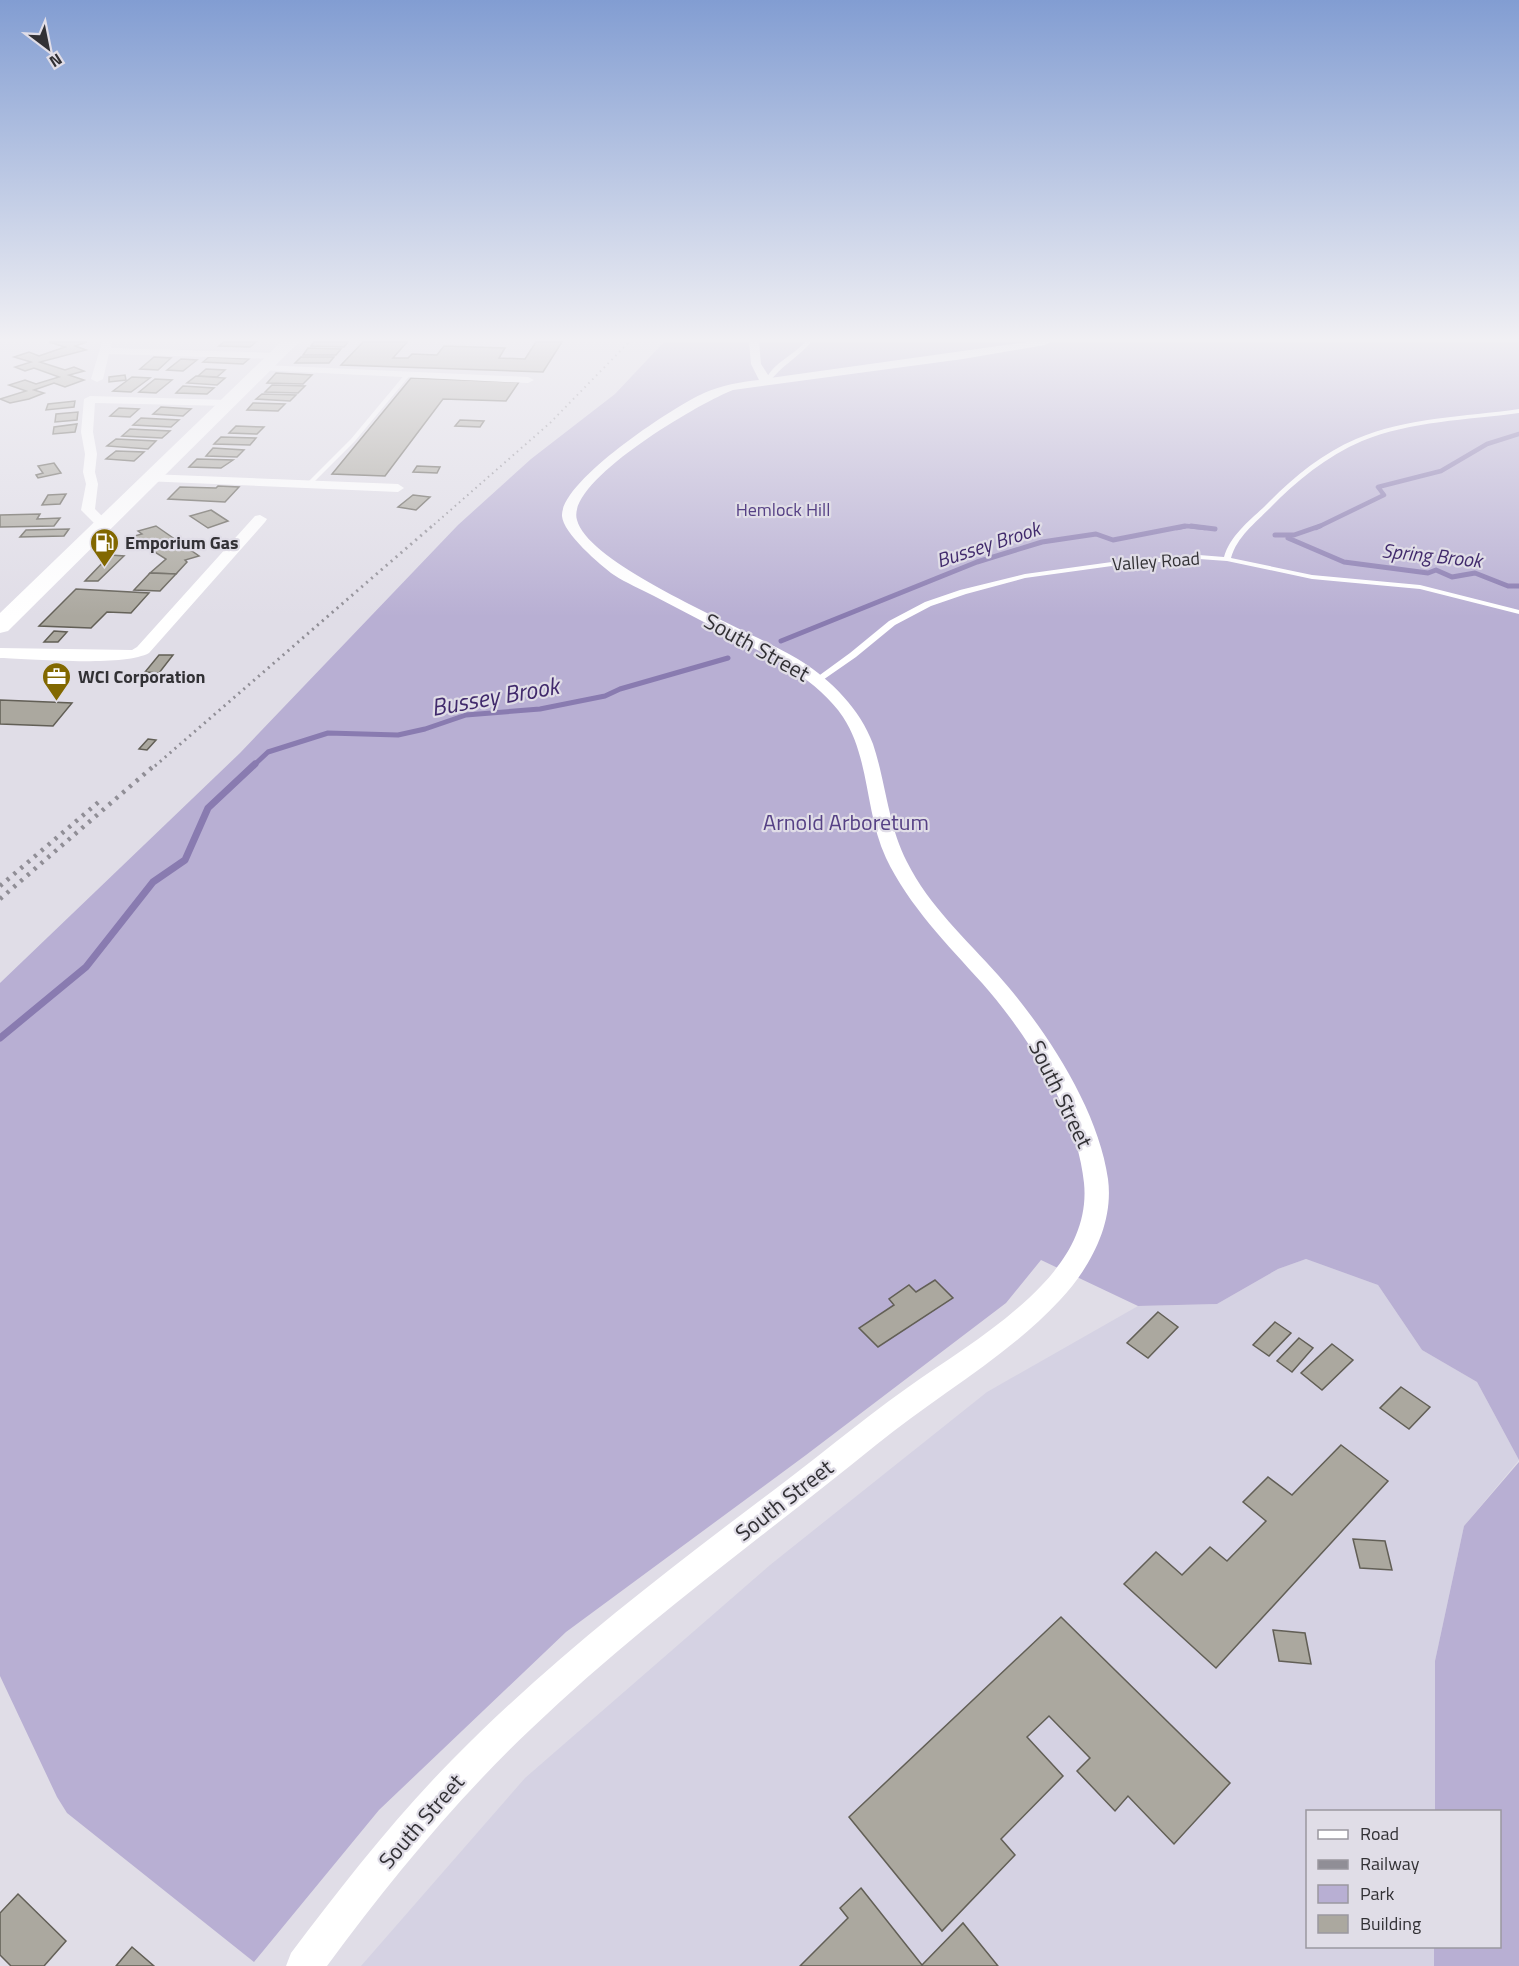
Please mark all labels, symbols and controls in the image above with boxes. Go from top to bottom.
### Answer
north arrow [18,18,78,78]
text: N [45,48,67,74]
park label: Hemlock Hill [736,496,830,523]
water label: Bussey Brook [932,512,1046,575]
fuel station icon: Emporium Gas [88,526,120,568]
place label: Emporium Gas [125,529,239,556]
water label: Spring Brook [1380,534,1486,576]
street label: Valley Road [1111,544,1201,578]
street label: South Street [698,604,816,690]
office icon: WCI Corporation [41,660,73,702]
place label: WCI Corporation [78,663,206,690]
water label: Bussey Brook [428,666,565,725]
park label: Arnold Arboretum [763,805,929,839]
street label: South Street [1020,1034,1102,1154]
street label: South Street [728,1451,841,1549]
street label: South Street [370,1766,472,1876]
legend [1306,1810,1501,1948]
text: Road [1360,1820,1399,1847]
text: Railway [1360,1850,1420,1877]
text: Park [1360,1880,1395,1907]
text: Building [1360,1910,1421,1937]

